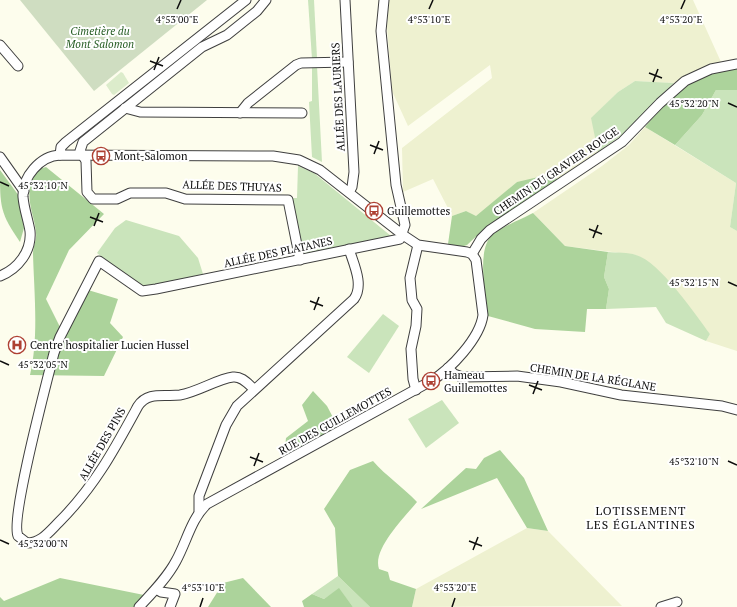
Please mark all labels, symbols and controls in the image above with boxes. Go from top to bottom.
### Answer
text: 4°53'00"E [156,13,199,26]
text: 4°53'10"E [408,13,451,26]
text: 4°53'20"E [660,13,703,26]
park label: Cimetière du Mont Salomon [65,24,134,51]
street label: ALLÉE DES LAURIERS [328,42,348,152]
text: 45°32'20"N [669,97,719,110]
street label: CHEMIN DU GRAVIER ROUGE [491,124,621,218]
bus stop icon: Mont-Salomon [91,146,111,166]
place label: Mont-Salomon [114,149,188,163]
street label: ALLÉE DES THUYAS [182,177,282,195]
text: 45°32'10"N [18,179,68,192]
bus stop icon: Guillemottes [364,201,384,221]
place label: Guillemottes [387,204,450,218]
street label: ALLÉE DES PLATANES [222,234,334,270]
text: 45°32'15"N [669,276,719,289]
hospital icon: Centre hospitalier Lucien Hussel [7,335,27,355]
place label: Centre hospitalier Lucien Hussel [30,338,189,352]
text: 45°32'05"N [18,358,68,371]
street label: CHEMIN DE LA RÉGLANE [529,360,657,394]
place label: Hameau Guillemottes [444,368,507,395]
bus stop icon: Hameau Guillemottes [421,371,441,391]
street label: RUE DES GUILLEMOTTES [276,384,394,458]
street label: ALLÉE DES PINS [75,405,129,483]
text: 45°32'10"N [669,455,719,468]
district label: LOTISSEMENT LES ÉGLANTINES [586,503,696,532]
text: 45°32'00"N [18,537,68,550]
text: 4°53'10"E [182,581,225,594]
text: 4°53'20"E [434,581,477,594]

